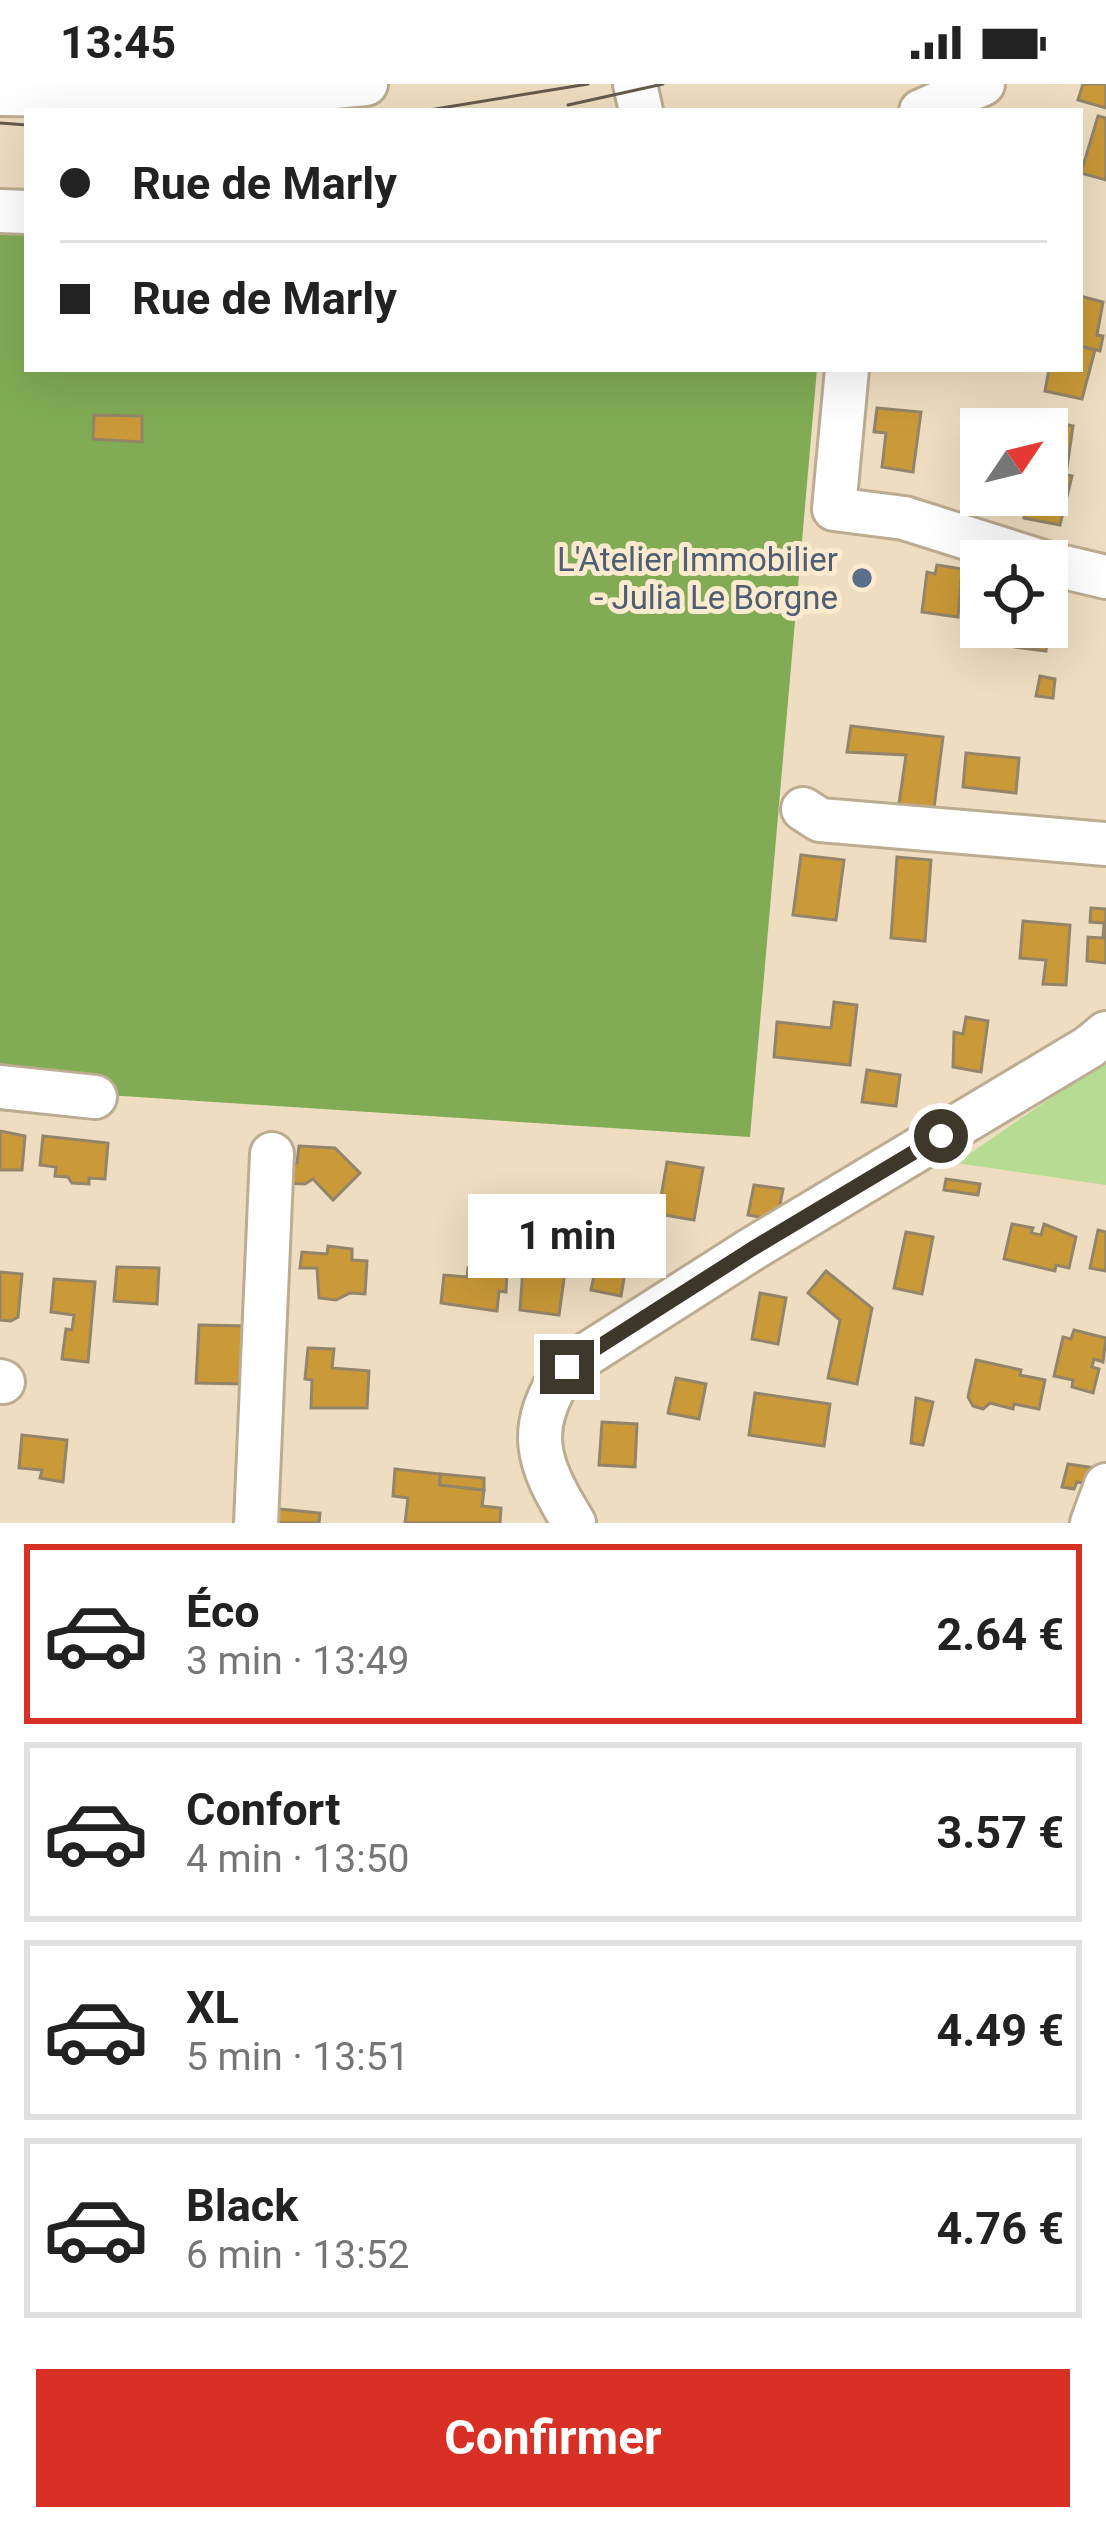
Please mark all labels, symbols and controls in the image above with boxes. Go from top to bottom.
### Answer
text: 13:45 [60,16,176,69]
text: Rue de Marly [132,157,397,210]
text: Rue de Marly [132,272,397,325]
north arrow [960,408,1068,516]
map controls [960,408,1068,648]
place label: L'Atelier Immobilier - Julia Le Borgne [557,540,838,617]
button: locate [960,540,1068,648]
marker: L'Atelier Immobilier - Julia Le Borgne [849,565,875,591]
route start [914,1109,968,1163]
callout: 1 min [468,1193,666,1277]
text: 1 min [518,1213,616,1259]
route end [540,1340,594,1394]
icon: car [42,1580,150,1688]
text: Éco [186,1585,260,1638]
text: 2.64 € [936,1608,1064,1661]
text: 3 min · 13:49 [186,1638,409,1684]
icon: car [42,1778,150,1886]
text: Confort [186,1783,340,1836]
text: 3.57 € [936,1806,1064,1859]
text: 4 min · 13:50 [186,1836,409,1882]
icon: car [42,1976,150,2084]
text: XL [186,1981,239,2034]
text: 4.49 € [936,2004,1064,2057]
text: 5 min · 13:51 [186,2034,409,2080]
icon: car [42,2174,150,2282]
text: Black [186,2179,298,2232]
text: 4.76 € [936,2202,1064,2255]
text: 6 min · 13:52 [186,2232,409,2278]
button: Confirmer [36,2369,1070,2507]

